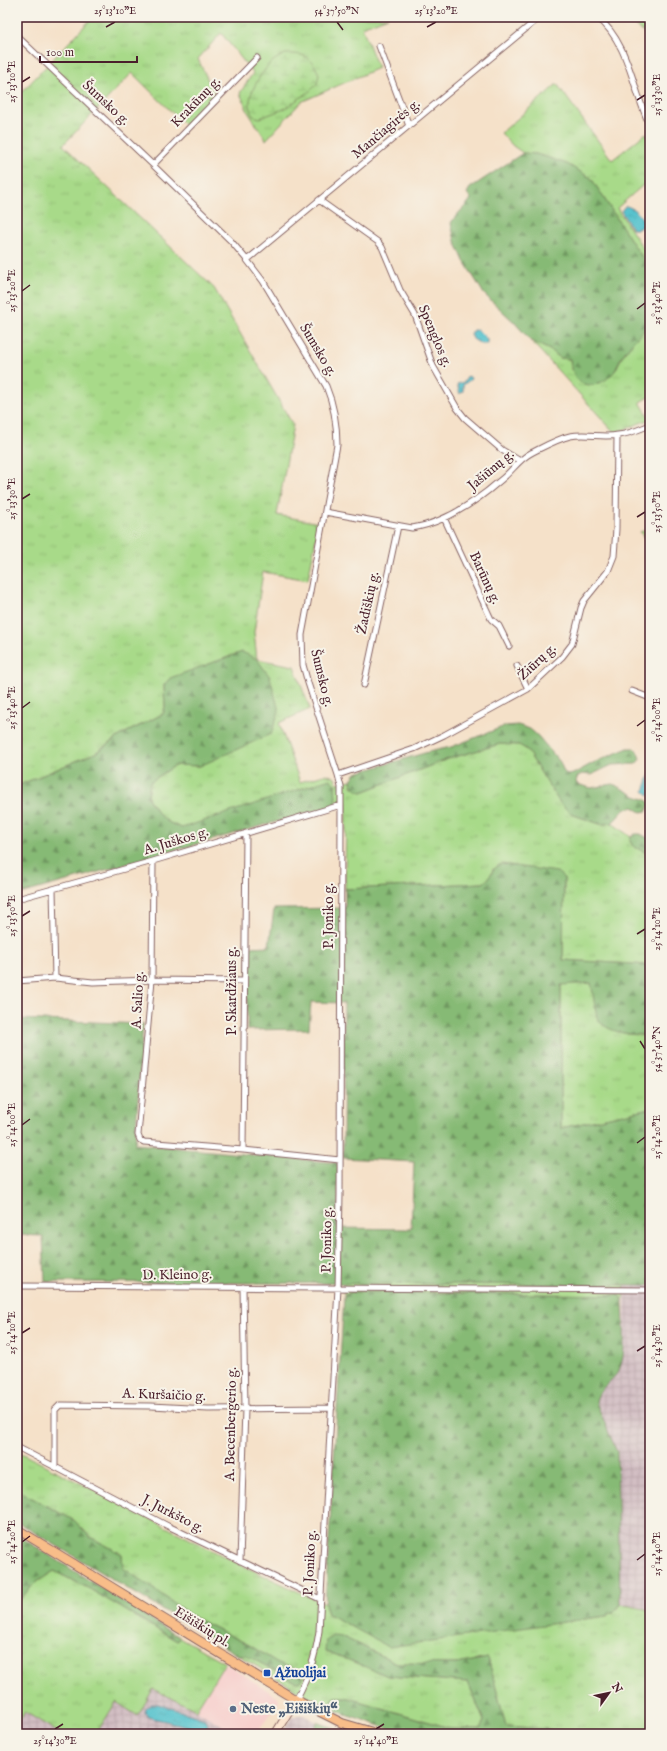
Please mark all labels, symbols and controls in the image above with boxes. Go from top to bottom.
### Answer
text: 25°13'10"E [94,5,136,18]
text: 54°37'50"N [315,5,360,18]
text: 25°13'20"E [414,5,458,18]
scale bar [40,38,137,64]
text: 100 m [46,45,74,60]
text: 25°13'10"E [6,61,19,103]
street label: Krakūnų g. [167,73,225,131]
text: 25°13'30"E [651,74,664,116]
street label: Šumsko g. [78,76,134,130]
street label: Mančiagirės g. [348,95,424,163]
text: 25°13'20"E [6,269,19,313]
text: 25°13'40"E [651,281,664,325]
street label: Spenglos g. [414,302,456,370]
street label: Šumsko g. [295,320,342,380]
street label: Jašiūnų g. [462,445,518,496]
text: 25°13'30"E [6,478,19,520]
text: 25°13'50"E [651,491,664,533]
street label: Barūnų g. [465,549,505,607]
street label: Žadiškių g. [353,570,383,636]
street label: Žiūrų g. [514,639,560,685]
street label: Šumsko g. [306,647,339,709]
text: 25°13'40"E [6,686,19,730]
text: 25°14'00"E [651,698,664,742]
street label: A. Juškos g. [141,823,211,860]
street label: P. Joniko g. [320,883,338,949]
text: 25°13'50"E [6,895,19,937]
text: 25°14'10"E [651,907,664,951]
street label: P. Skardžiaus g. [223,947,241,1035]
street label: A. Salio g. [127,971,148,1030]
text: 54°37'40"N [651,1026,664,1072]
text: 25°14'00"E [6,1103,19,1147]
text: 25°14'20"E [651,1115,664,1159]
street label: P. Joniko g. [317,1207,337,1273]
street label: D. Kleino g. [142,1265,212,1285]
text: 25°14'10"E [6,1311,19,1355]
text: 25°14'30"E [651,1324,664,1368]
street label: A. Becenbergerio g. [221,1367,241,1482]
street label: A. Kuršaičio g. [121,1385,206,1405]
street label: J. Jurkšto g. [137,1490,207,1537]
text: 25°14'20"E [6,1520,19,1564]
street label: P. Joniko g. [299,1530,321,1596]
text: 25°14'40"E [651,1532,664,1576]
street label: Eišiškių pl. [171,1603,233,1651]
place label: Ąžuolijai [274,1664,327,1682]
marker: Ąžuolijai [262,1668,272,1678]
north arrow [589,1673,629,1713]
text: N [608,1679,625,1696]
place label: Neste „Eišiškių“ [240,1700,338,1718]
marker: Neste „Eišiškių“ [228,1704,238,1714]
text: 25°14'30"E [33,1735,77,1748]
text: 25°14'40"E [354,1735,398,1748]

